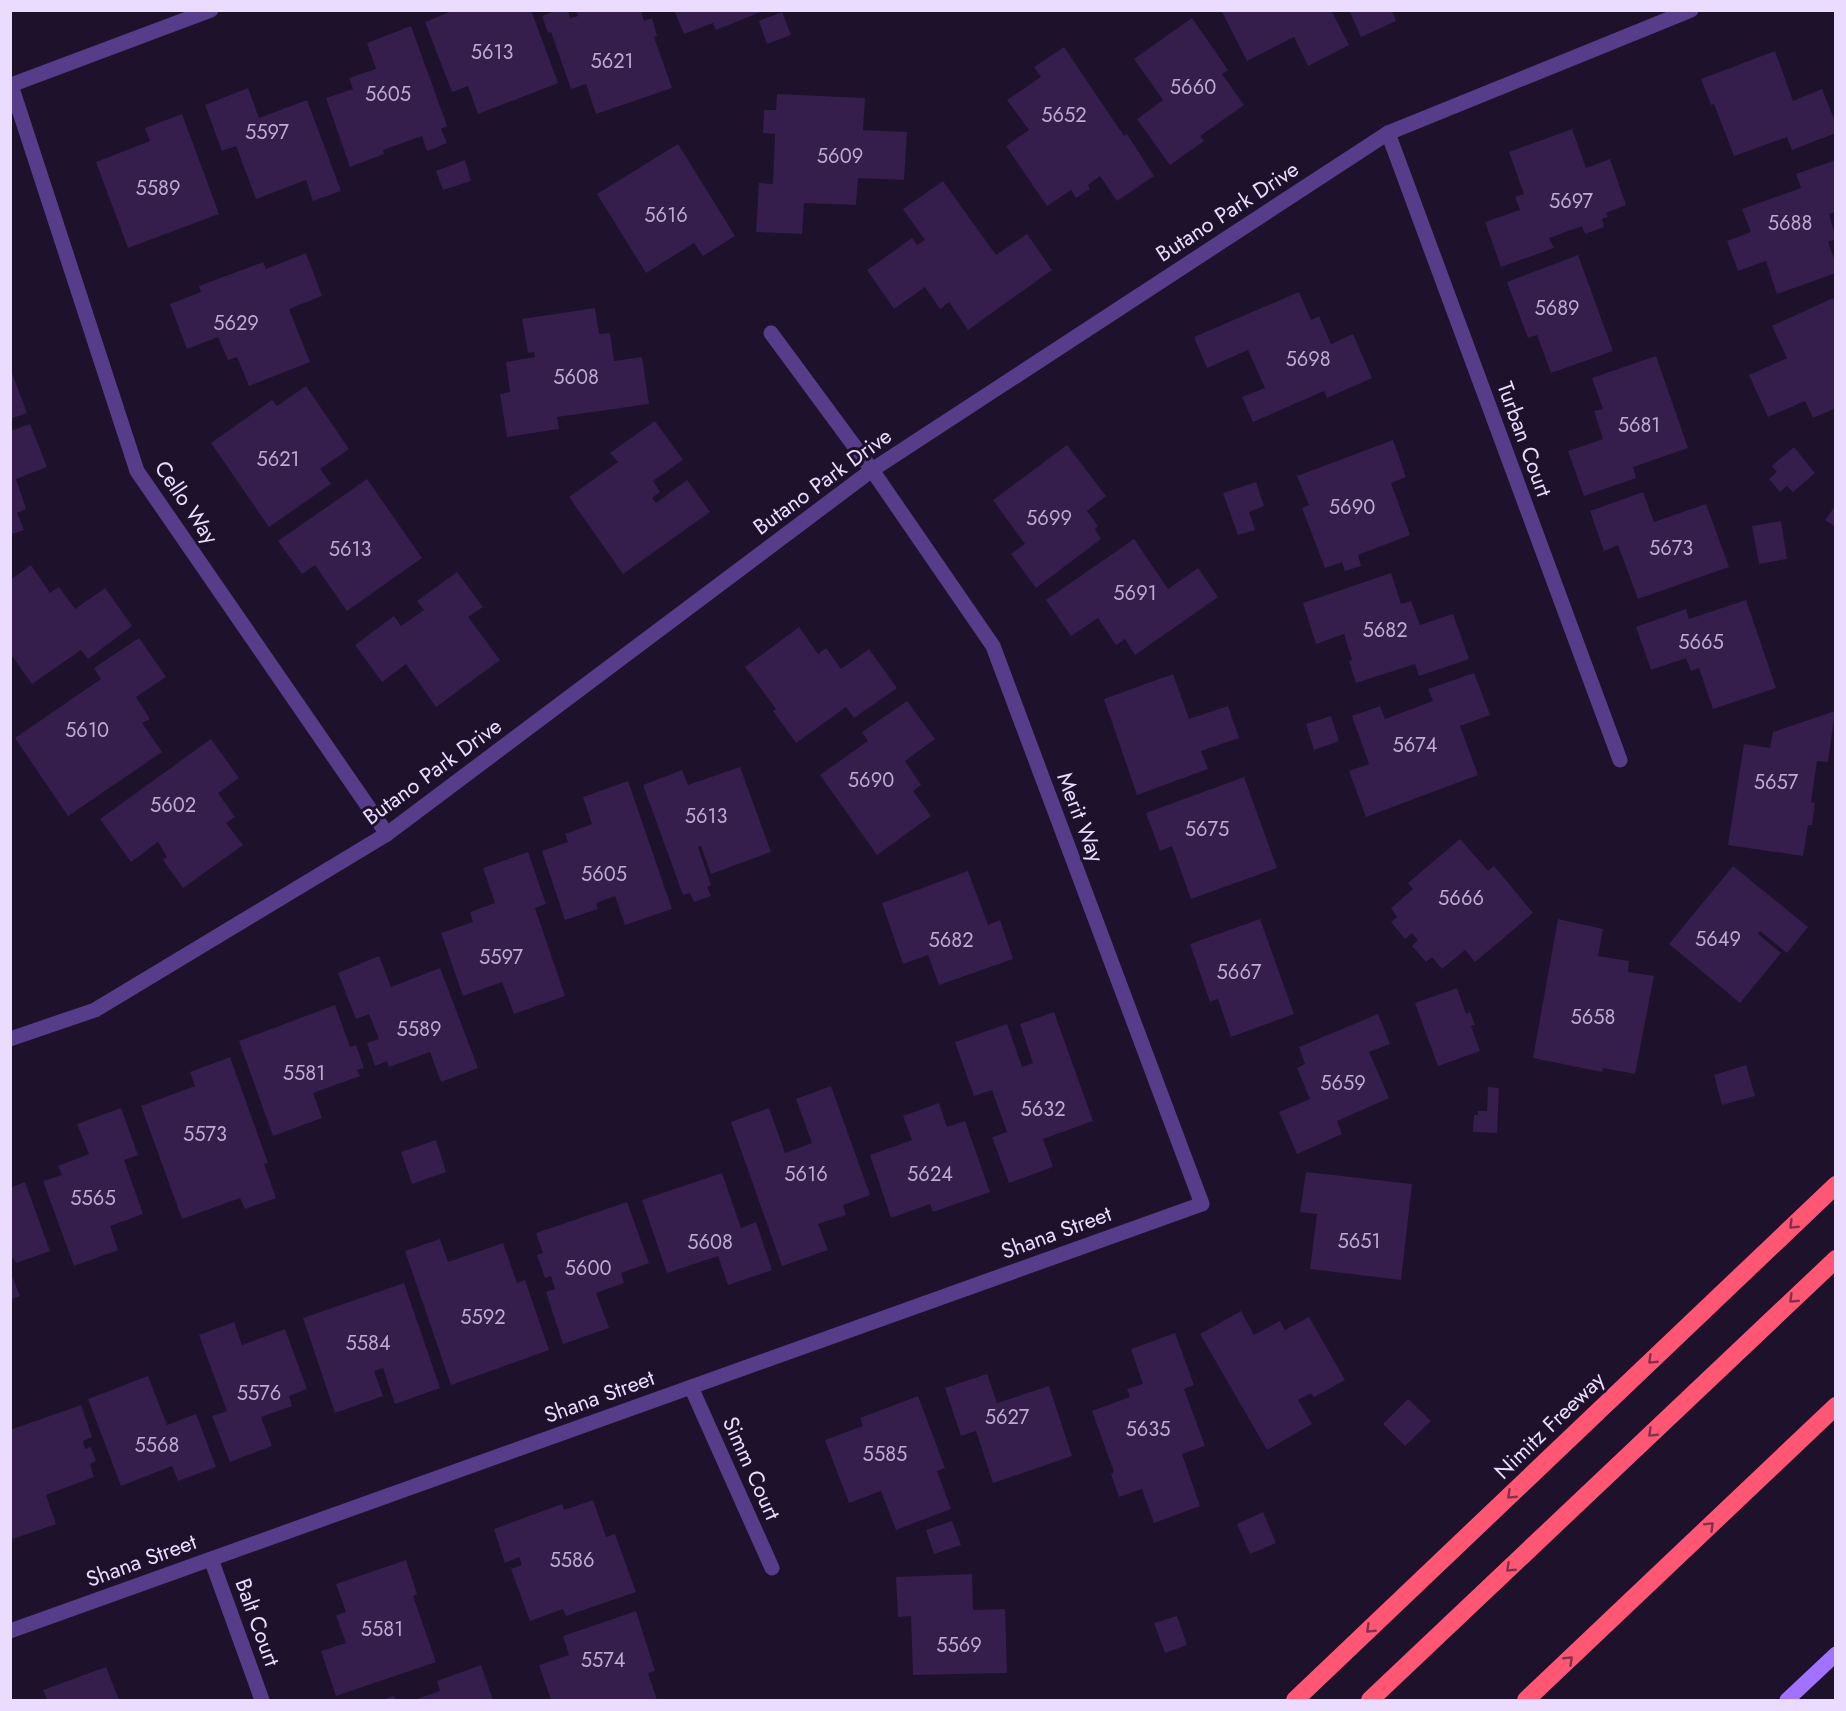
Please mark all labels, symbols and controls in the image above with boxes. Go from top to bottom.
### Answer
house number: 5613 [471,38,513,67]
house number: 5621 [590,47,634,76]
house number: 5660 [1170,73,1216,102]
house number: 5605 [365,80,411,109]
house number: 5652 [1041,101,1087,130]
house number: 5597 [245,118,289,147]
house number: 5609 [817,142,863,171]
street label: Butano Park Drive [1149,153,1305,269]
house number: 5589 [136,174,181,203]
house number: 5697 [1549,187,1594,216]
house number: 5616 [644,201,688,230]
house number: 5688 [1768,209,1812,238]
house number: 5689 [1534,294,1580,323]
house number: 5629 [213,309,259,338]
house number: 5698 [1285,345,1331,374]
house number: 5608 [553,363,599,392]
street label: Turban Court [1489,377,1561,502]
house number: 5681 [1618,411,1660,440]
street label: Butano Park Drive [746,420,898,542]
house number: 5621 [256,445,300,474]
street label: Cello Way [147,454,227,551]
house number: 5690 [1329,493,1375,522]
house number: 5699 [1026,504,1072,533]
house number: 5673 [1649,534,1693,563]
house number: 5613 [329,535,371,564]
house number: 5691 [1113,579,1157,608]
house number: 5682 [1362,616,1408,645]
house number: 5665 [1678,628,1724,657]
street label: Butano Park Drive [356,710,508,832]
house number: 5610 [65,716,109,745]
house number: 5674 [1393,731,1438,760]
house number: 5690 [848,766,894,795]
street label: Merit Way [1049,767,1113,867]
house number: 5657 [1754,768,1799,797]
house number: 5602 [150,791,196,820]
house number: 5613 [685,802,727,831]
house number: 5675 [1185,815,1229,844]
house number: 5605 [581,860,627,889]
house number: 5666 [1438,884,1484,913]
house number: 5649 [1695,925,1741,954]
house number: 5682 [928,926,974,955]
house number: 5597 [479,943,523,972]
house number: 5667 [1217,958,1262,987]
house number: 5658 [1571,1003,1616,1032]
house number: 5589 [397,1015,442,1044]
house number: 5581 [283,1059,325,1088]
house number: 5659 [1320,1069,1366,1098]
house number: 5632 [1020,1095,1066,1124]
house number: 5573 [183,1120,227,1149]
house number: 5616 [784,1160,828,1189]
house number: 5624 [907,1160,953,1189]
house number: 5565 [70,1184,116,1213]
street label: Shana Street [996,1197,1116,1267]
one-way arrow [1790,1218,1801,1229]
house number: 5651 [1337,1227,1381,1256]
house number: 5608 [687,1228,733,1257]
house number: 5600 [565,1254,611,1283]
one-way arrow [1790,1292,1800,1303]
house number: 5592 [460,1303,506,1332]
house number: 5584 [345,1329,391,1358]
one-way arrow [1648,1353,1659,1364]
street label: Shana Street [539,1361,659,1431]
street label: Nimitz Freeway [1486,1364,1612,1486]
house number: 5576 [237,1379,281,1408]
house number: 5627 [985,1403,1030,1432]
street label: Simm Court [715,1411,789,1525]
house number: 5635 [1126,1415,1171,1444]
one-way arrow [1648,1426,1659,1437]
house number: 5568 [135,1431,180,1460]
house number: 5585 [863,1440,907,1469]
one-way arrow [1507,1487,1518,1498]
one-way arrow [1703,1522,1713,1533]
street label: Shana Street [81,1525,201,1595]
house number: 5586 [550,1546,595,1575]
one-way arrow [1507,1560,1518,1571]
street label: Balt Court [227,1574,289,1671]
house number: 5581 [361,1615,403,1644]
one-way arrow [1366,1622,1377,1633]
house number: 5569 [936,1631,982,1660]
house number: 5574 [581,1646,626,1675]
one-way arrow [1562,1656,1572,1667]

